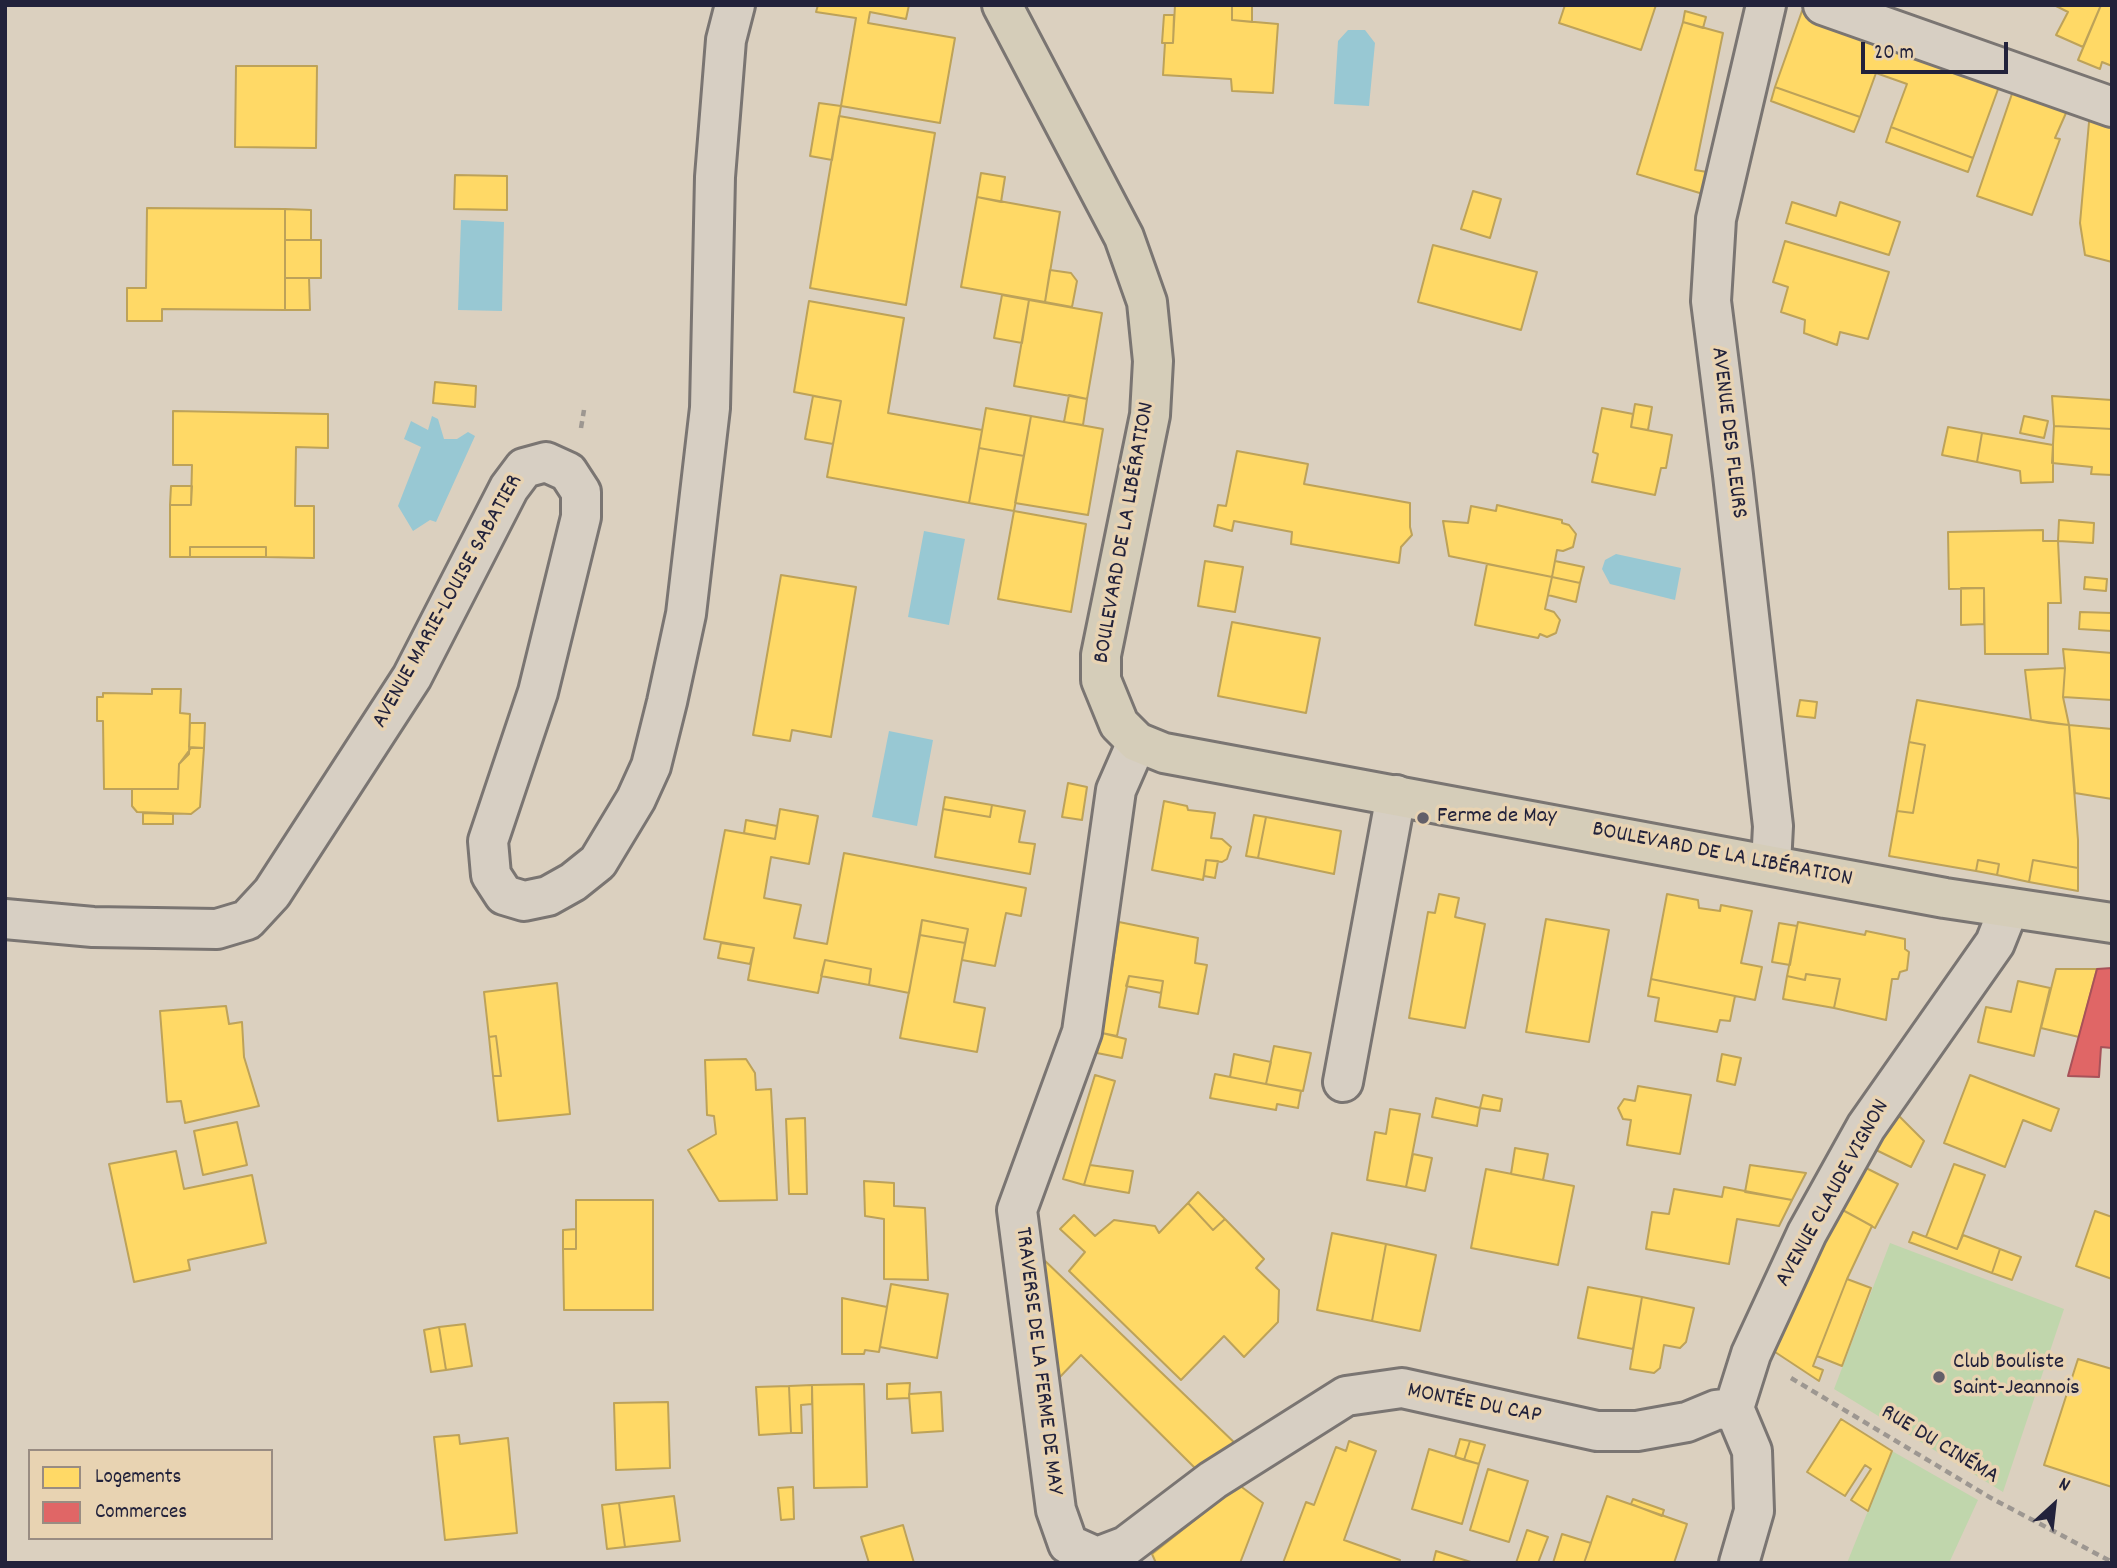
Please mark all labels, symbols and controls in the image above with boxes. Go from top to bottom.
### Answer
scale bar [1865,28,2012,72]
text: 20 m [1874,39,1914,69]
street label: AVENUE DES FLEURS [1703,346,1751,520]
street label: BOULEVARD DE LA LIBÉRATION [1089,400,1163,666]
street label: AVENUE MARIE-LOUISE SABATIER [368,470,530,734]
place label: Ferme de May [1437,804,1557,832]
marker: Ferme de May [1415,810,1431,826]
street label: BOULEVARD DE LA LIBÉRATION [1590,817,1854,895]
street label: AVENUE CLAUDE VIGNON [1771,1095,1897,1293]
street label: TRAVERSE DE LA FERME DE MAY [1007,1226,1067,1496]
place label: Club Bouliste Saint-Jeannois [1953,1350,2080,1404]
marker: Club Bouliste Saint-Jeannois [1931,1369,1947,1385]
street label: MONTÉE DU CAP [1405,1378,1543,1432]
street label: RUE DU CINÉMA [1875,1400,2003,1492]
legend [28,1449,273,1540]
text: Logements [95,1463,181,1493]
north arrow [2019,1470,2089,1540]
text: N [2053,1472,2074,1500]
text: Commerces [95,1498,187,1528]

